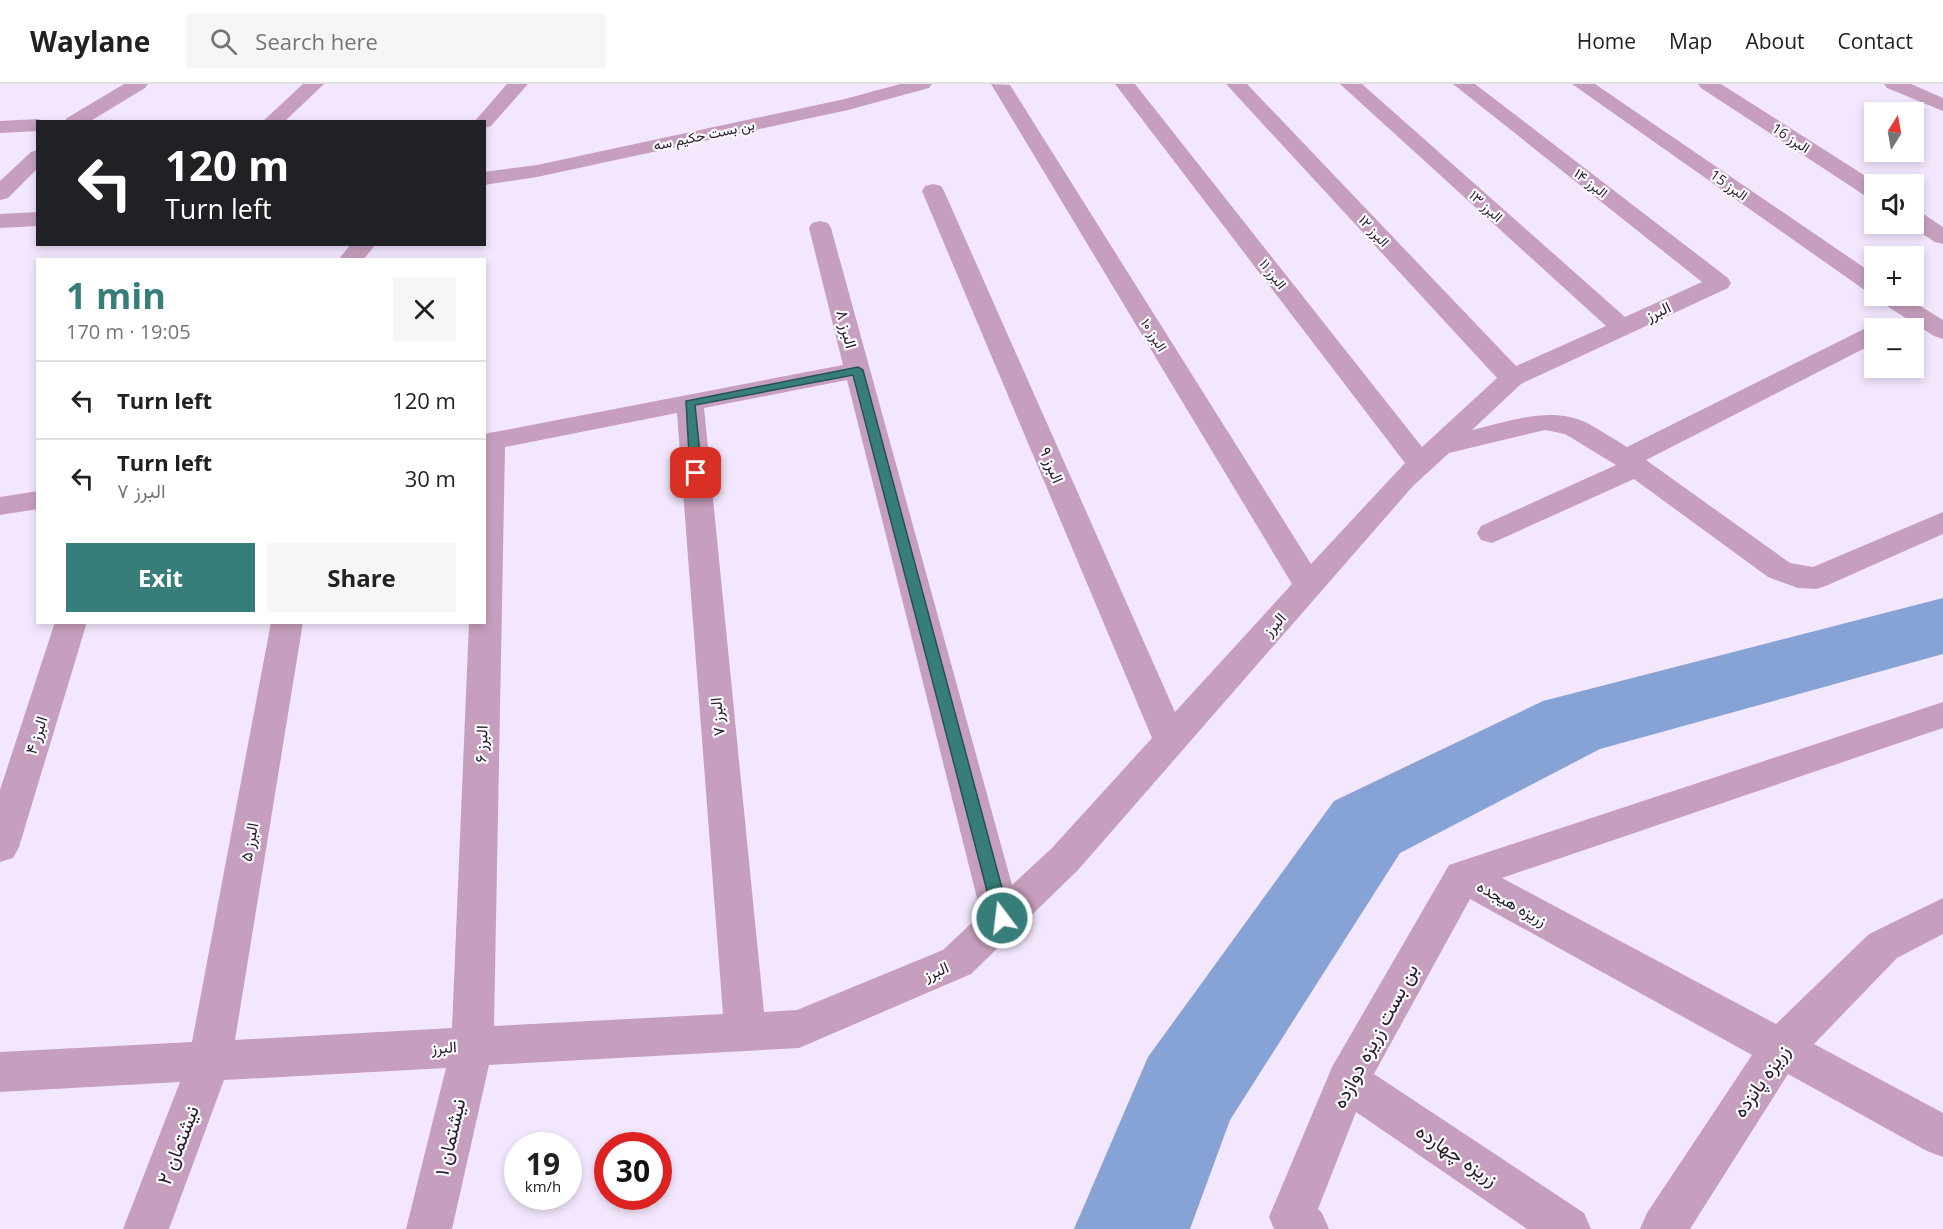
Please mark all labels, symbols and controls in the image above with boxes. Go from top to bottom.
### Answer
search box [186,14,606,68]
text: Waylane [30,22,150,60]
icon: search [207,25,240,58]
text: Search here [255,26,378,56]
text: Home [1577,27,1636,55]
text: Map [1669,27,1712,55]
text: About [1745,27,1805,55]
text: Contact [1838,27,1913,55]
north arrow [1864,102,1924,162]
map controls [1864,102,1924,378]
street label: بن بست حکیم سه [652,115,756,154]
street label: البرز 16 [1769,118,1814,157]
text: 120 m [165,136,289,193]
icon: left [66,144,144,222]
street label: البرز ۱۴ [1571,163,1612,202]
street label: البرز 15 [1707,165,1752,204]
button: sound [1864,174,1924,234]
street label: البرز ۱۳ [1465,186,1507,226]
text: Turn left [165,190,272,227]
street label: البرز ۱۲ [1355,211,1394,251]
button: + [1864,246,1924,306]
street label: البرز ۱۱ [1255,255,1291,293]
text: 1 min [66,271,166,320]
button: close [393,278,456,341]
street label: البرز [1641,296,1674,327]
street label: البرز ۸ [831,307,863,351]
street label: البرز ۱۰ [1137,315,1172,355]
text: 170 m · 19:05 [66,318,191,345]
button: − [1864,318,1924,378]
icon: left [66,384,99,417]
text: Turn left [117,385,212,415]
text: 120 m [392,385,456,415]
street label: البرز ۹ [1035,444,1069,486]
text: Turn left [117,447,212,477]
pin [670,447,721,498]
icon: arrive [679,456,712,489]
icon: left [66,462,99,495]
text: 30 m [405,463,456,493]
text: البرز ۷ [117,477,166,504]
button: Exit [66,543,255,612]
button: Share [267,543,456,612]
street label: البرز [1257,607,1291,641]
street label: البرز ۷ [704,697,730,737]
street label: البرز ۴ [20,713,52,757]
street label: البرز ۶ [469,725,493,763]
street label: البرز ۵ [235,821,263,863]
street label: زریزه هیجده [1473,875,1551,931]
position arrow [970,886,1034,950]
street label: البرز [919,956,952,986]
street label: بن بست زریزه دوازده [1325,959,1424,1113]
street label: البرز [430,1035,457,1059]
street label: زریزه پانزده [1726,1039,1796,1123]
street label: نيشتمان ۱ [428,1096,471,1178]
street label: نيشتمان ۲ [150,1101,205,1188]
street label: زریزه چهارده [1410,1117,1504,1193]
speed limit sign: 30 [594,1132,672,1210]
text: 19 [526,1143,560,1184]
text: km/h [525,1176,561,1196]

